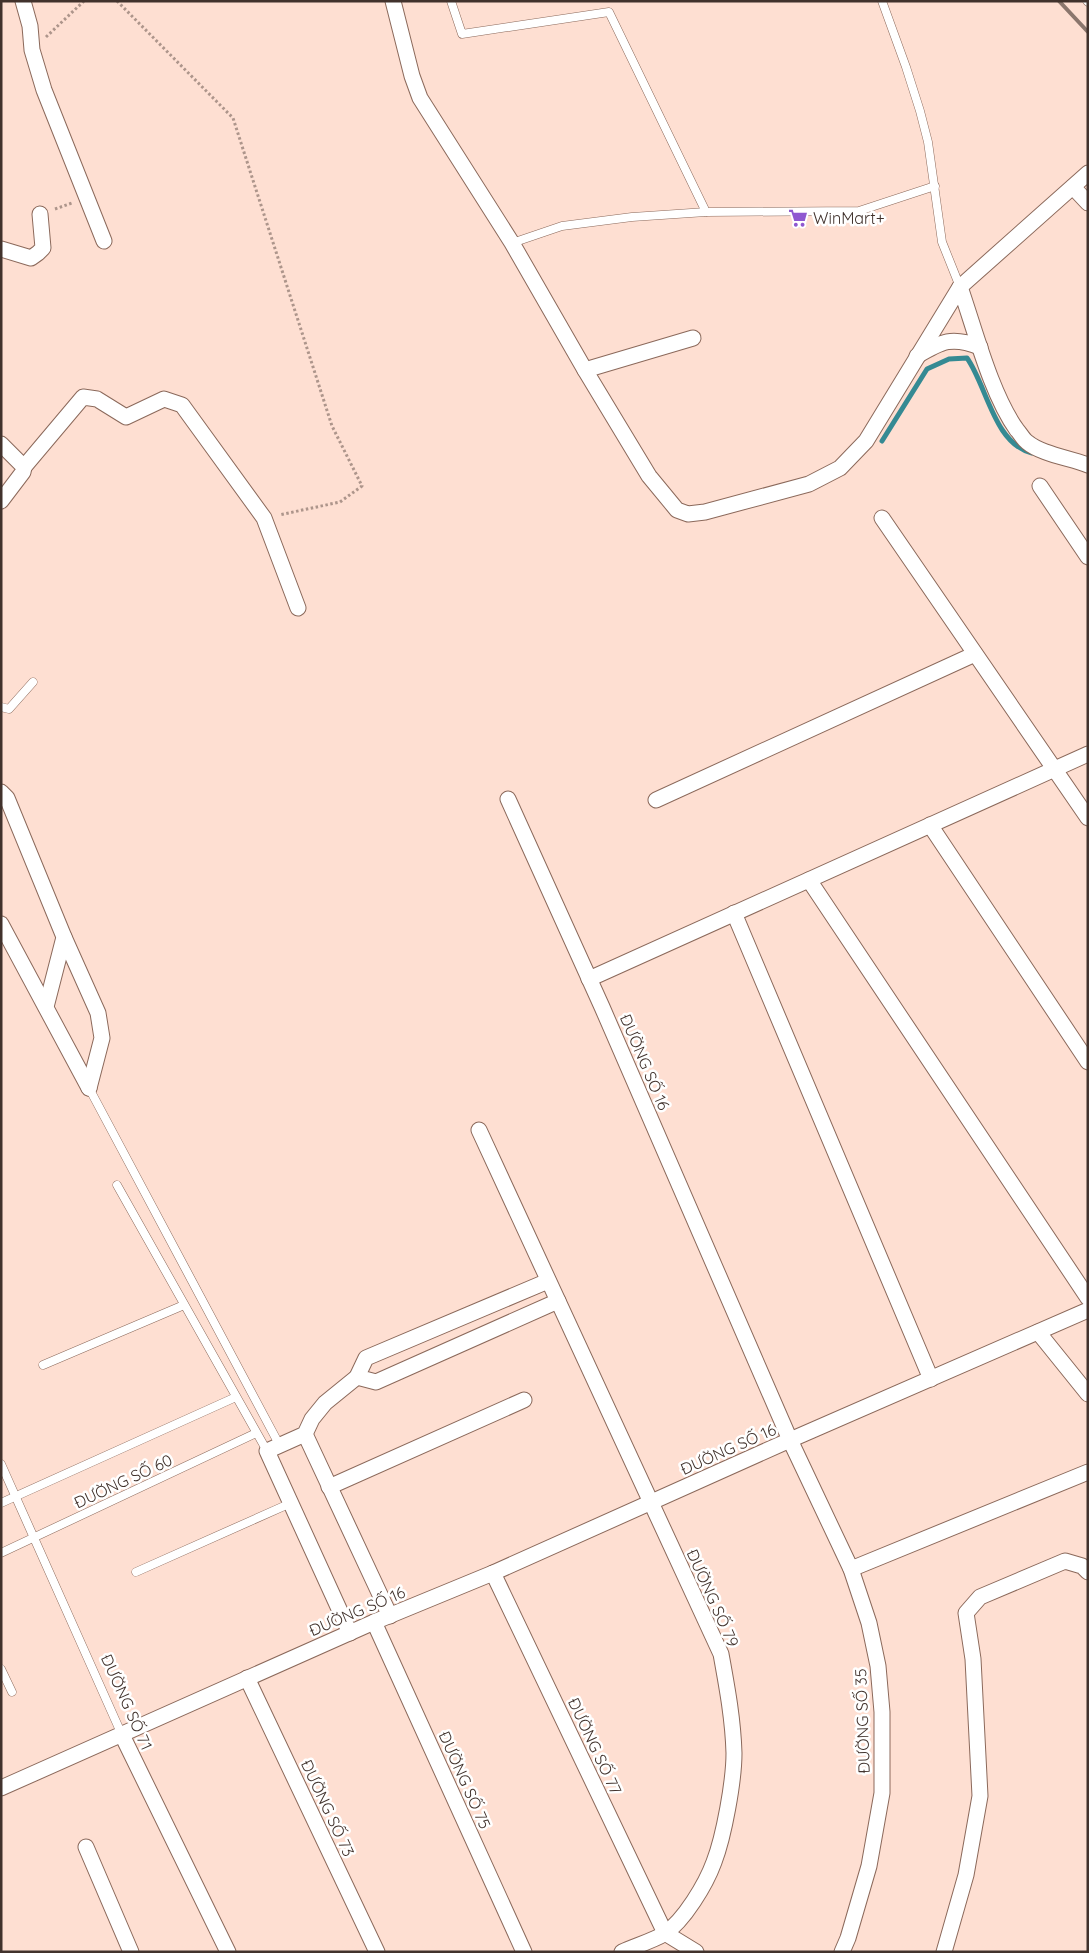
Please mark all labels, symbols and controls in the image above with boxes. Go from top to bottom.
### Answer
supermarket icon: WinMart+ [787,207,809,229]
place label: WinMart+ [813,208,885,228]
street label: ĐƯỜNG SỐ 16 [616,1011,675,1113]
street label: ĐƯỜNG SỐ 16 [677,1418,779,1479]
street label: ĐƯỜNG SỐ 60 [70,1449,175,1512]
street label: ĐƯỜNG SỐ 79 [682,1546,744,1650]
street label: ĐƯỜNG SỐ 16 [306,1581,408,1640]
street label: ĐƯỜNG SỐ 71 [97,1651,158,1753]
street label: ĐƯỜNG SỐ 35 [849,1668,874,1774]
street label: ĐƯỜNG SỐ 77 [564,1694,627,1798]
street label: ĐƯỜNG SỐ 75 [435,1728,496,1832]
street label: ĐƯỜNG SỐ 73 [297,1756,360,1860]

